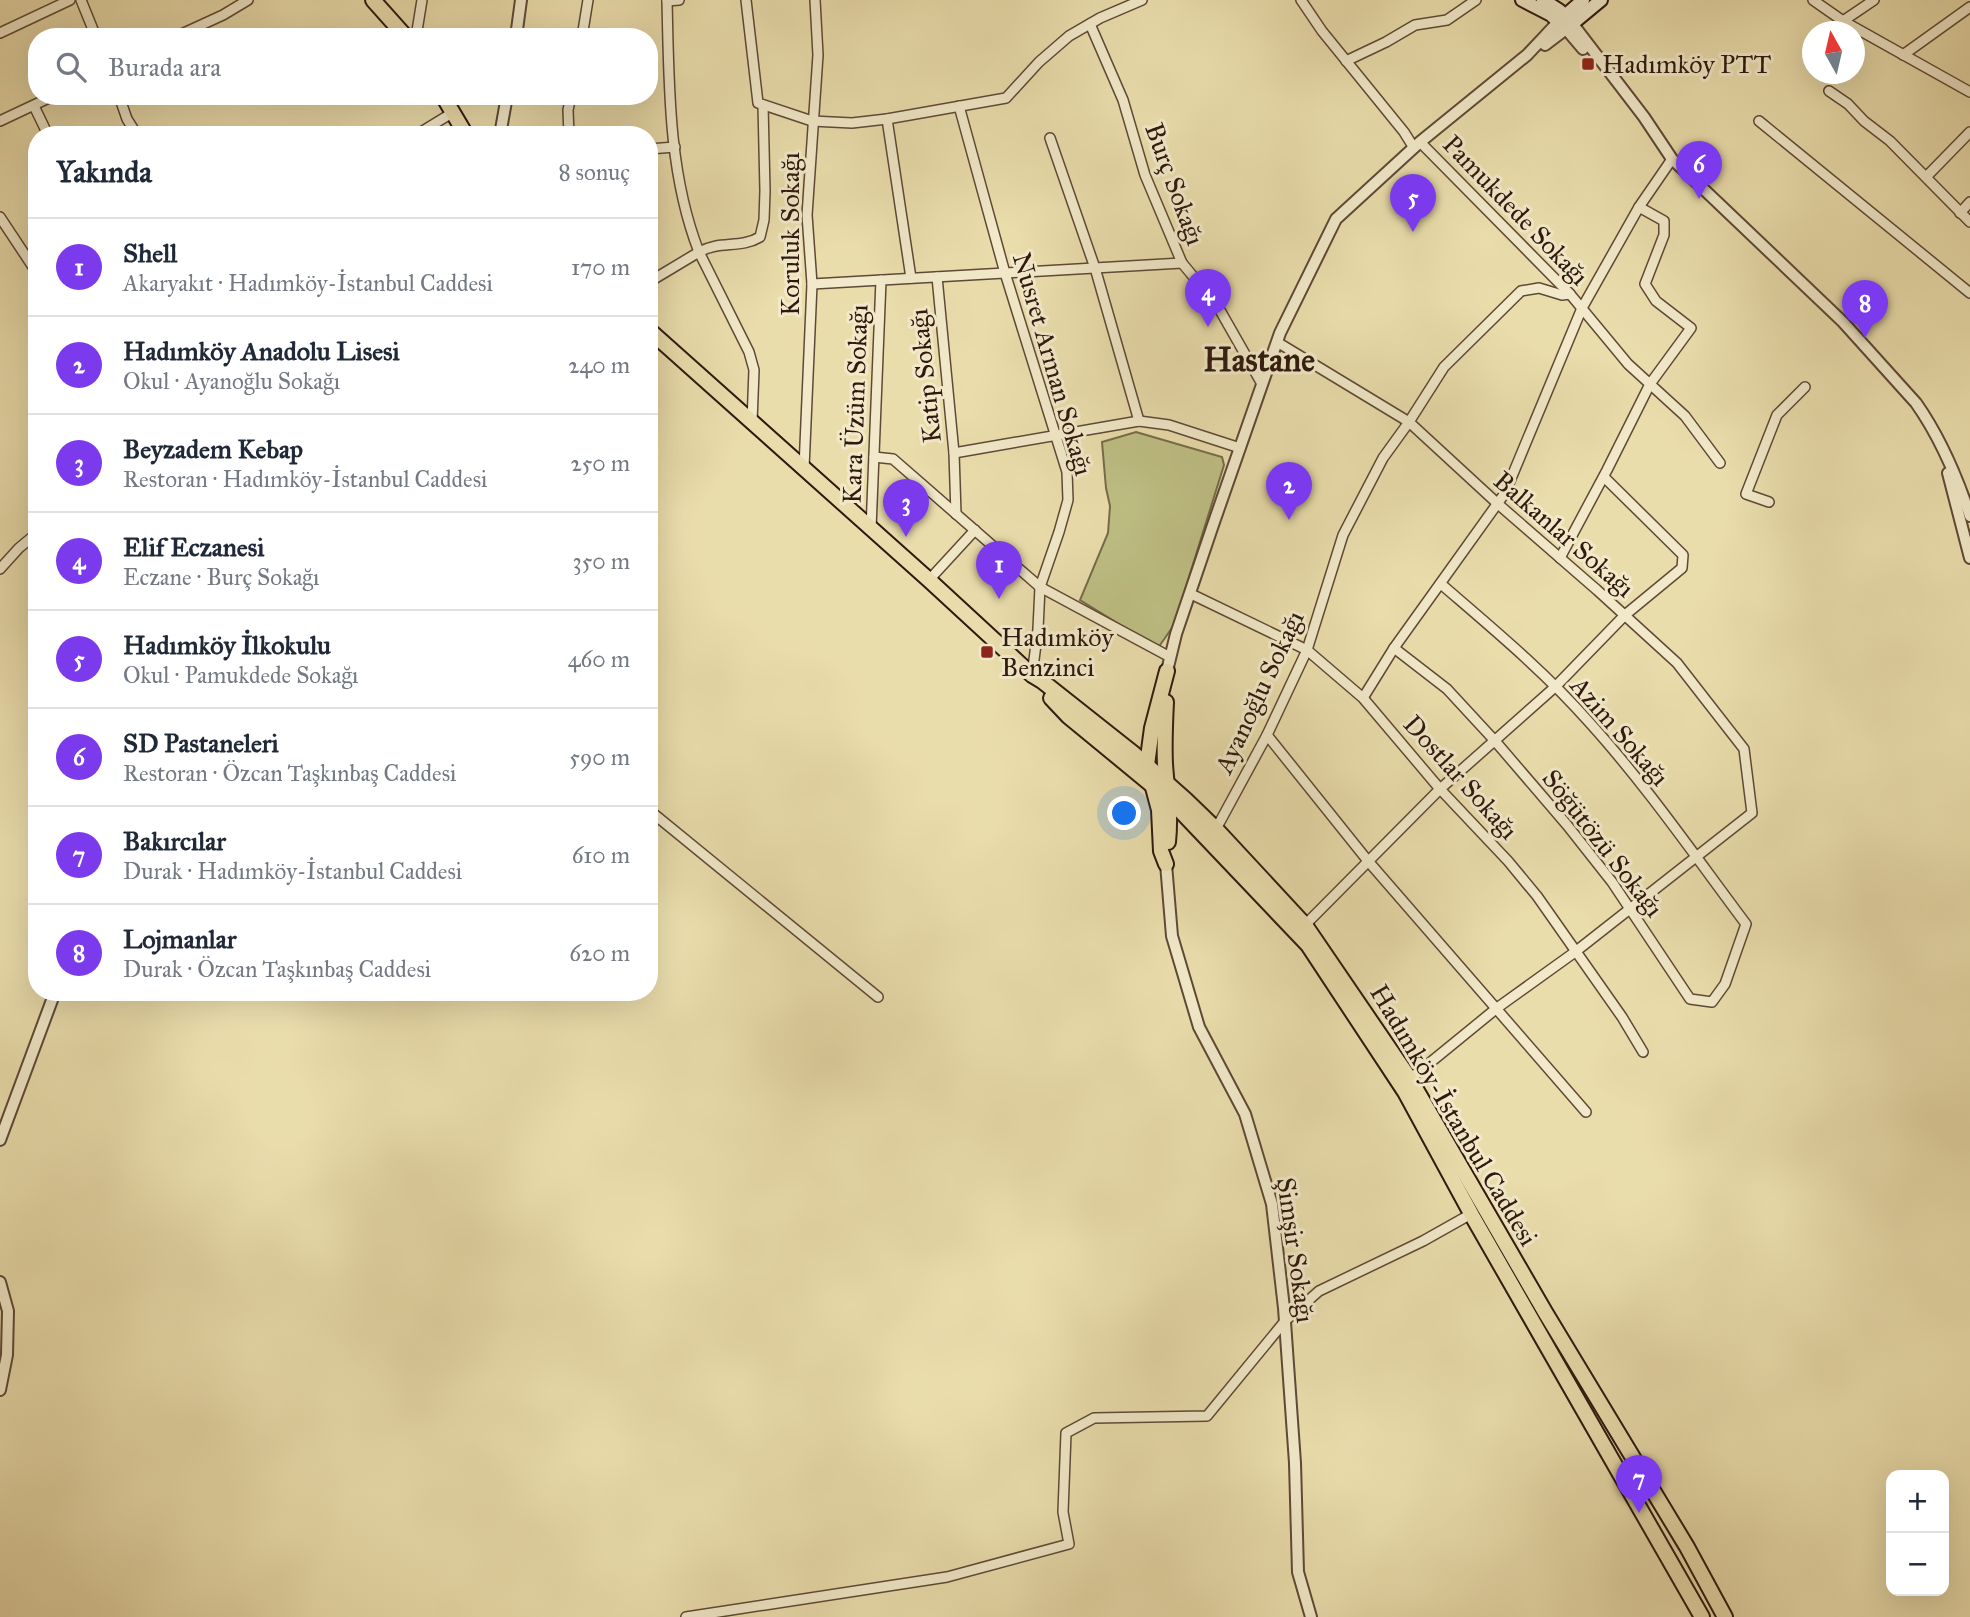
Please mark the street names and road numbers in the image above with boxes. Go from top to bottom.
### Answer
street label: Burç Sokağı [1138,119,1212,249]
street label: Pamukdede Sokağı [1436,128,1596,292]
street label: Koruluk Sokağı [774,152,806,316]
street label: Nusret Arman Sokağı [1006,249,1100,479]
street label: Kara Üzüm Sokağı [836,304,874,504]
street label: Katip Sokağı [902,307,948,445]
street label: Balkanlar Sokağı [1487,464,1641,604]
street label: Ayanoğlu Sokağı [1207,606,1311,779]
street label: Azim Sokağı [1563,669,1676,792]
street label: Dostlar Sokağı [1397,708,1525,846]
street label: Söğütözü Sokağı [1535,763,1671,923]
street label: Hadımköy-İstanbul Caddesi [1363,978,1545,1252]
street label: Şimşir Sokağı [1270,1175,1322,1325]

